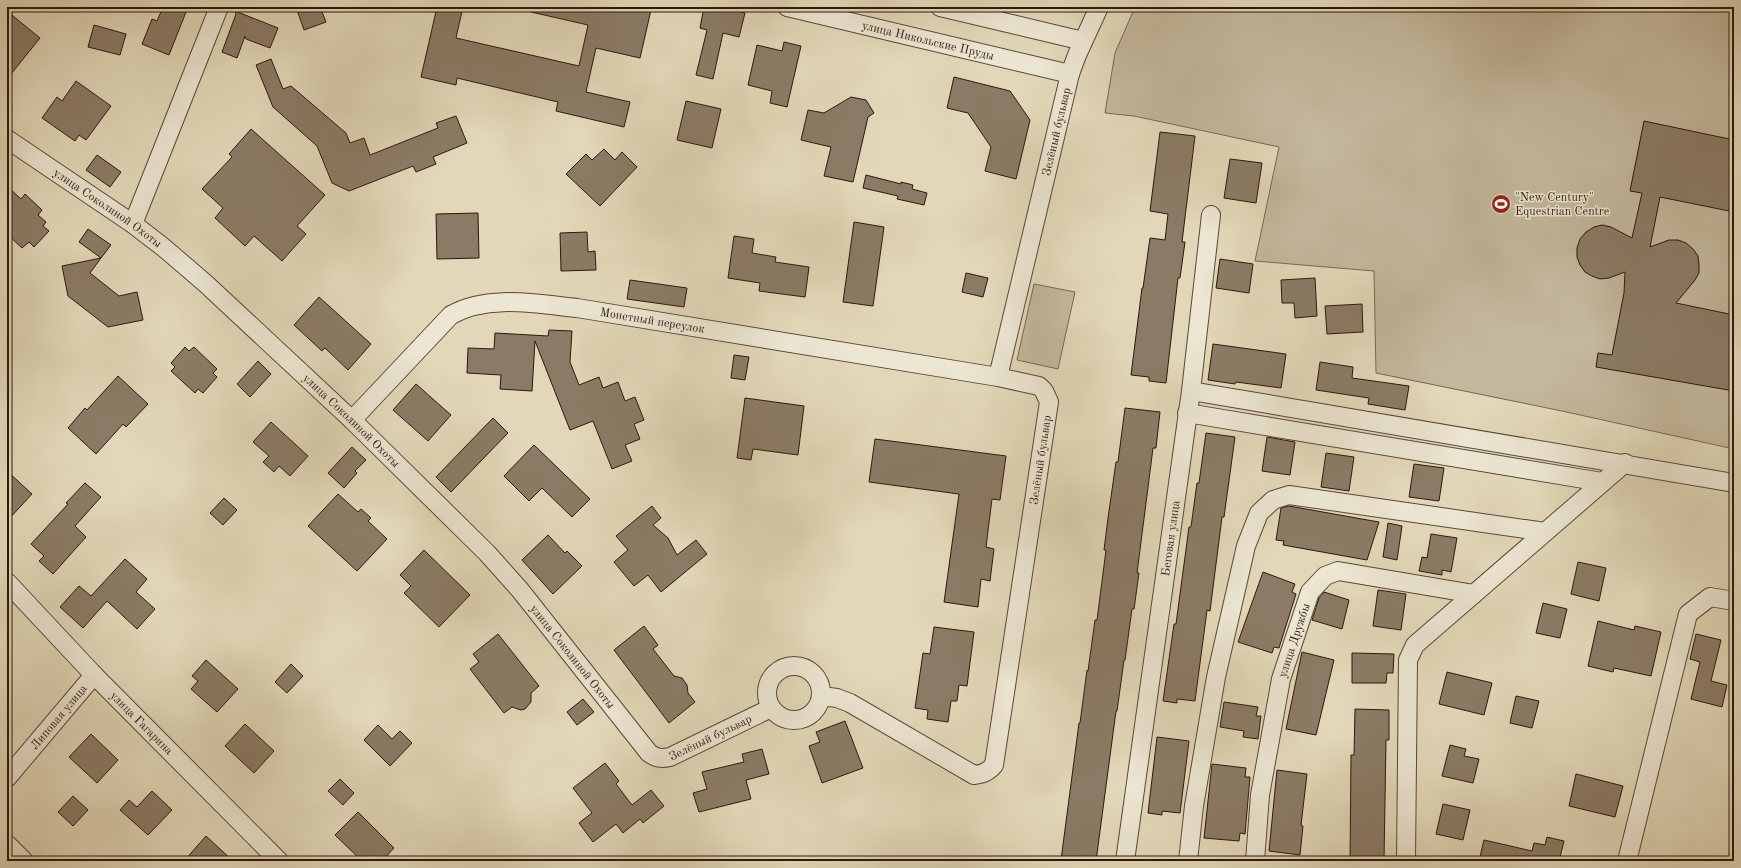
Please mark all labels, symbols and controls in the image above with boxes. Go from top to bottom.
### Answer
street label: улица Никольские Пруды [861,20,995,63]
street label: Зелёный бульвар [1041,87,1074,177]
street label: улица Соколиной Охоты [51,167,163,251]
place label: "New Century" Equestrian Centre [1515,192,1610,218]
sports icon: "New Century" Equestrian Centre [1490,193,1512,215]
street label: Монетный переулок [599,307,705,336]
street label: улица Соколиной Охоты [300,372,401,470]
street label: Зелёный бульвар [1029,415,1054,506]
street label: Беговая улица [1160,499,1183,577]
street label: улица Дружбы [1277,602,1313,679]
street label: улица Соколиной Охоты [527,603,617,711]
street label: Липовая улица [29,683,90,752]
street label: улица Гагарина [107,690,175,757]
street label: Зелёный бульвар [668,713,754,763]

